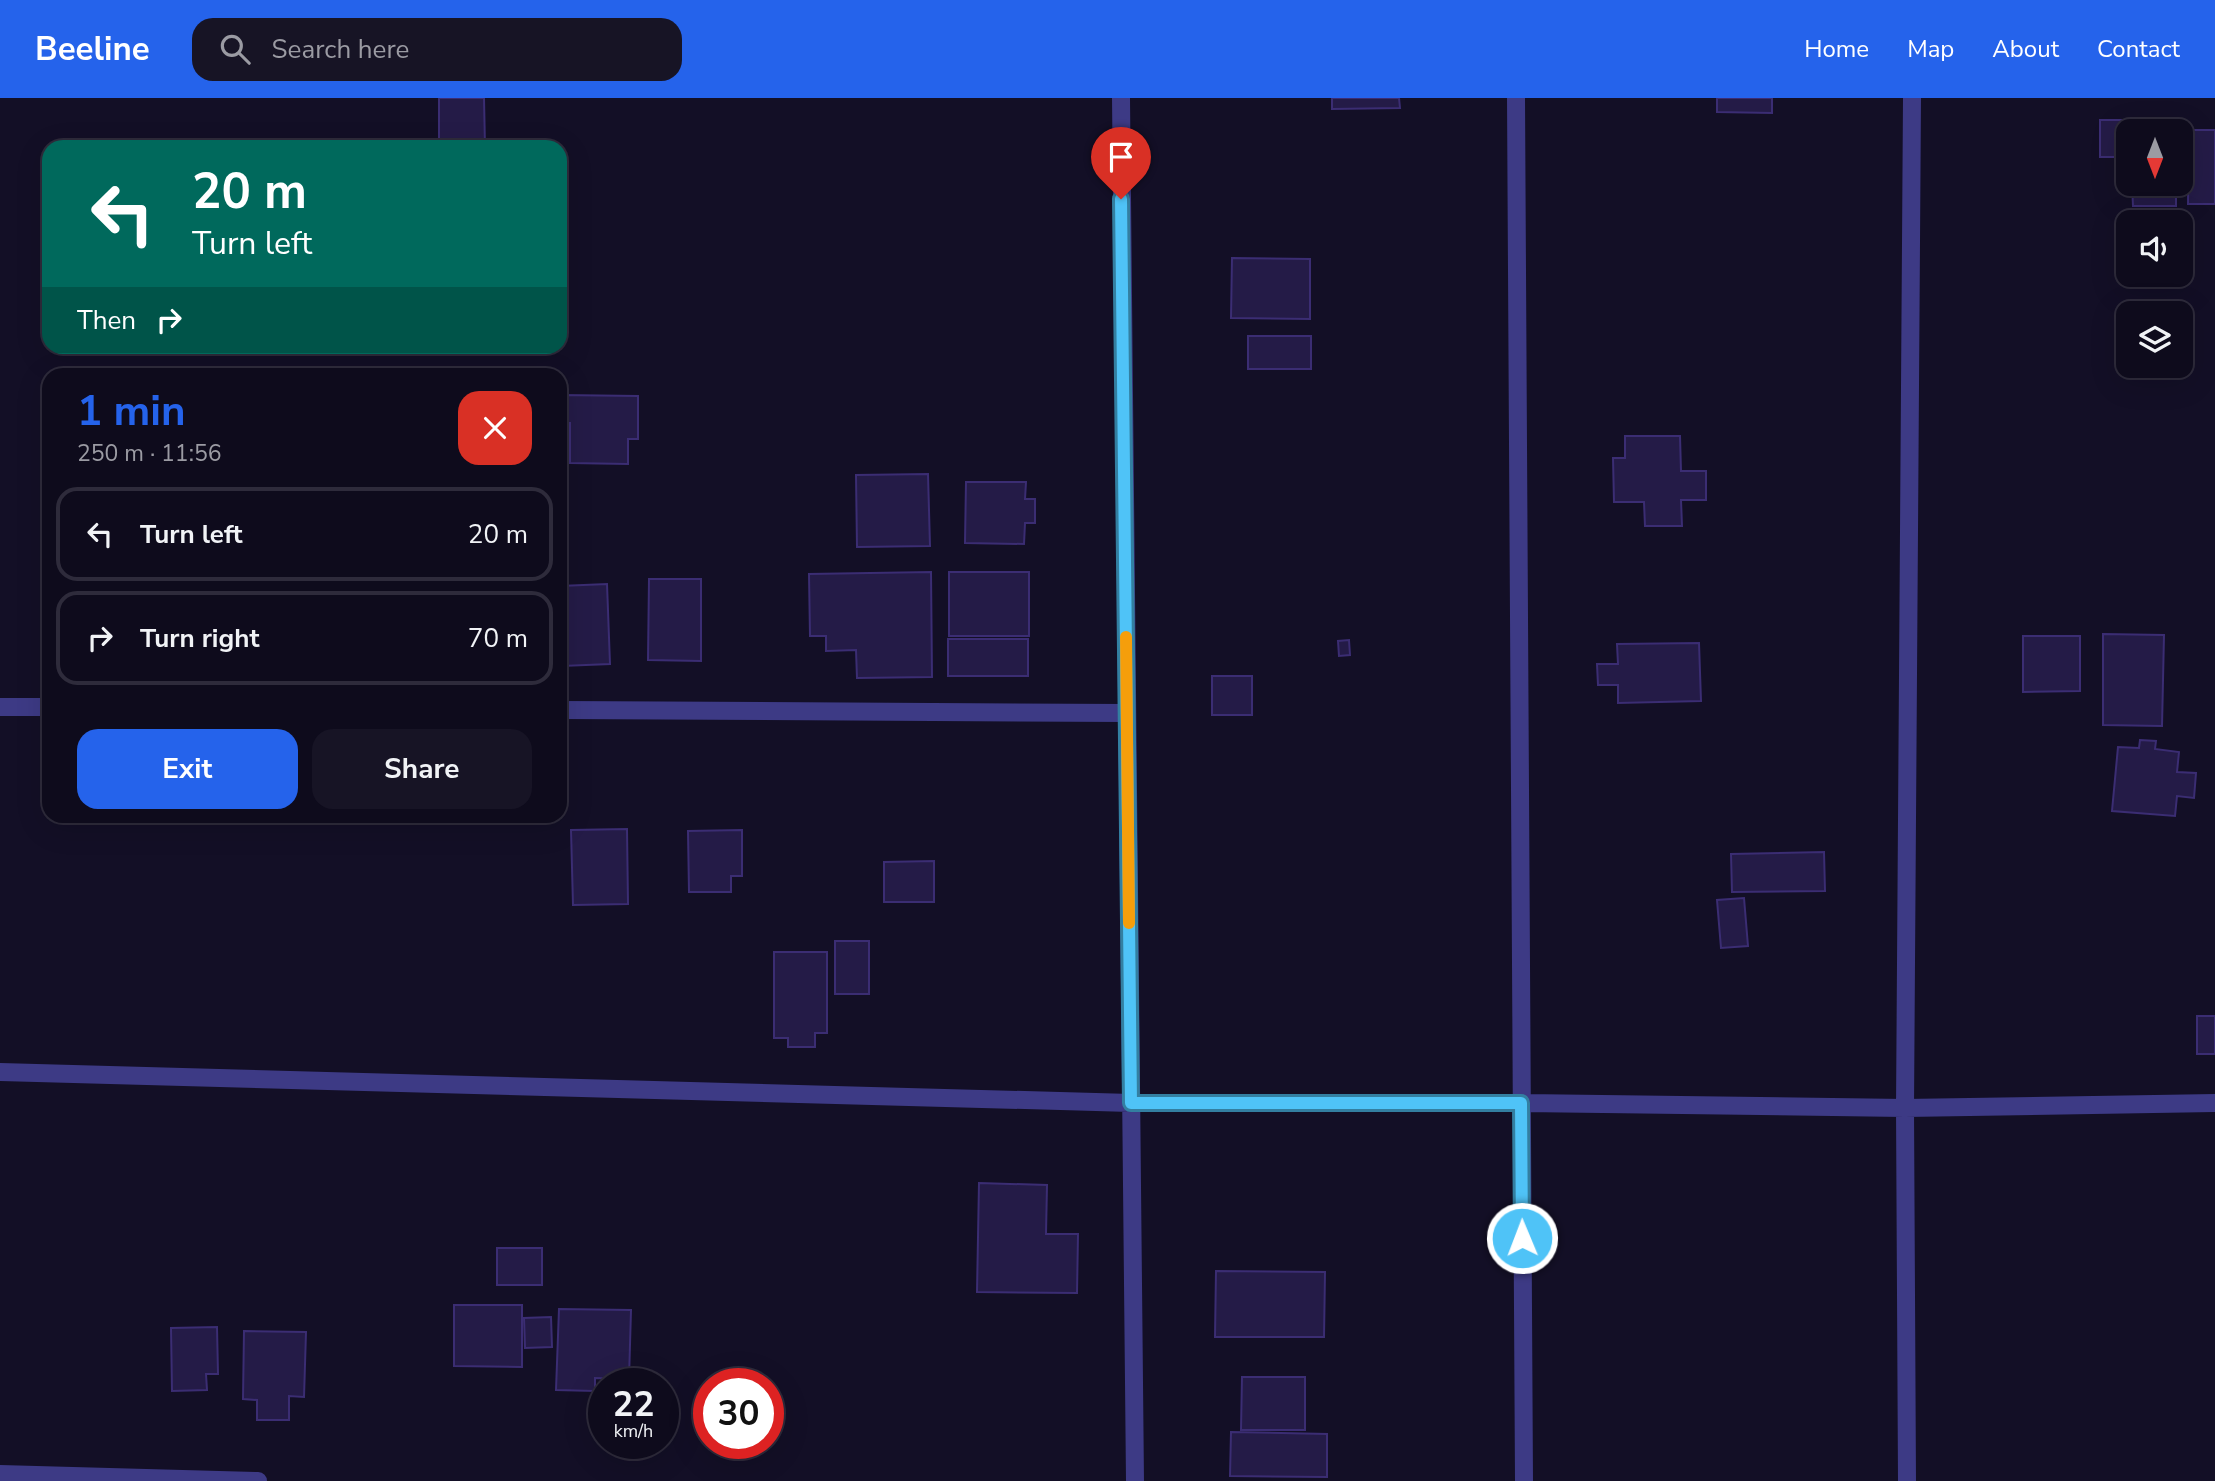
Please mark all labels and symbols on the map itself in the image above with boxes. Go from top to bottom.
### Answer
north arrow [2116,119,2193,196]
pin [1091,127,1151,199]
position arrow [1485,1201,1559,1275]
speed limit sign: 30 [693,1368,784,1459]

